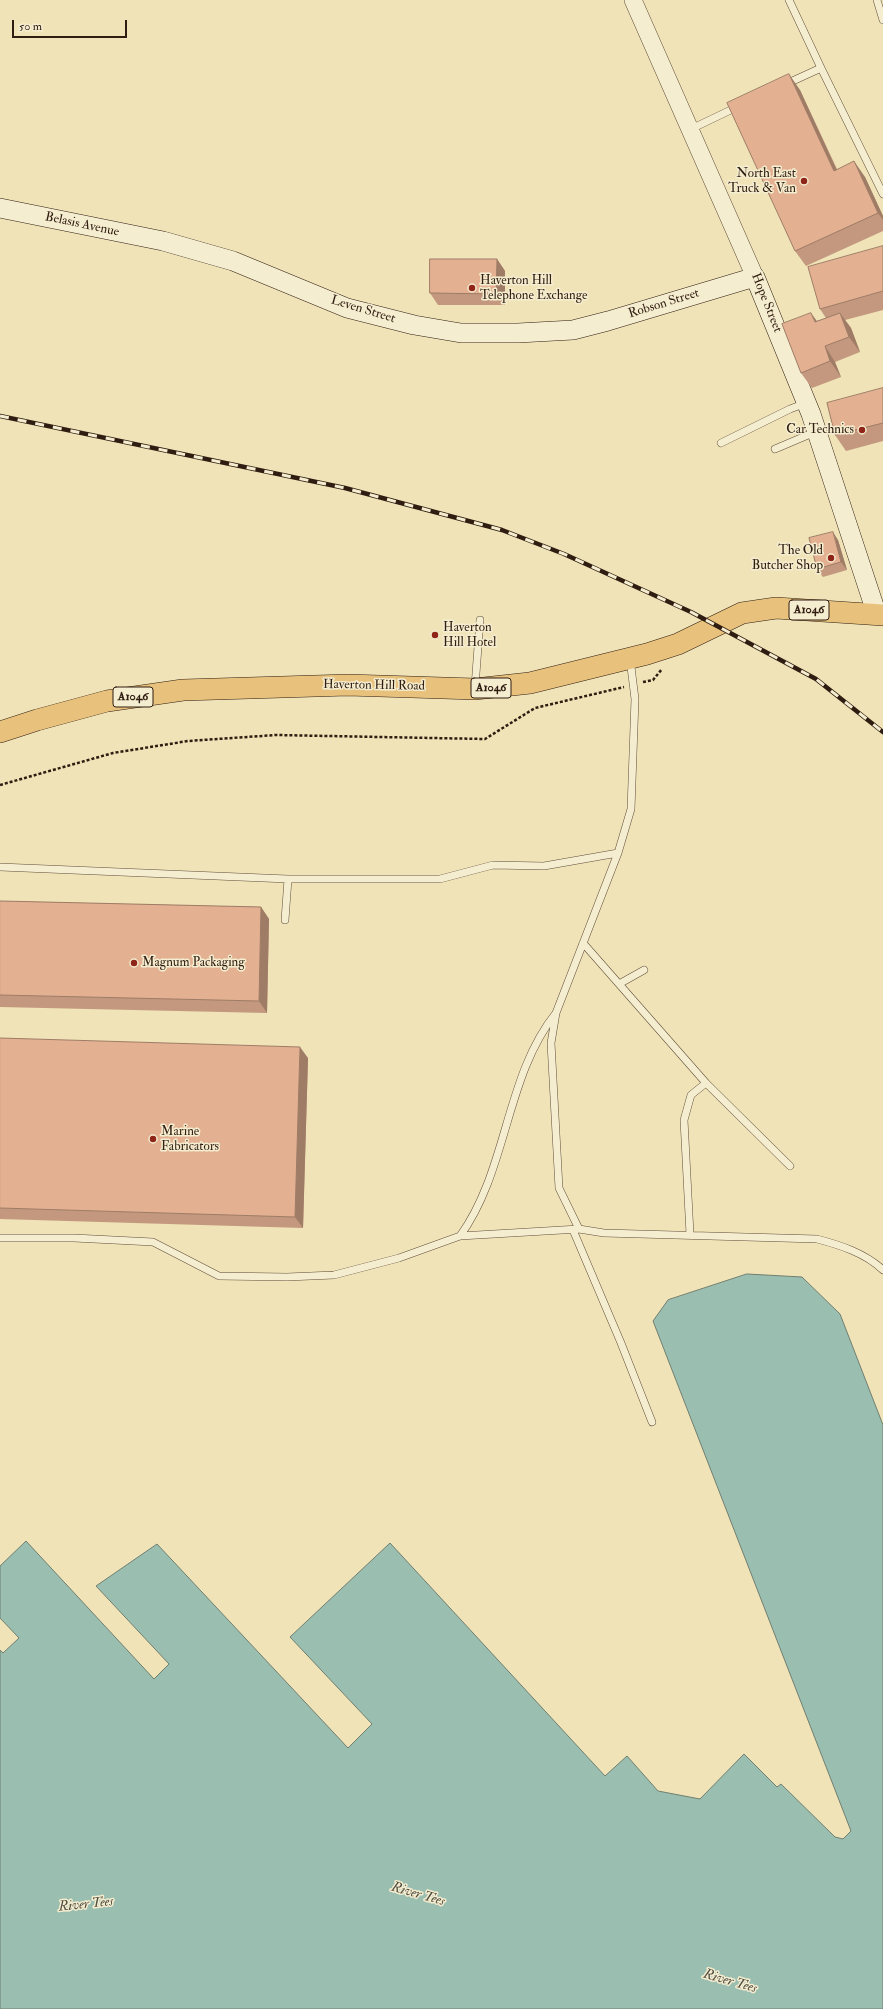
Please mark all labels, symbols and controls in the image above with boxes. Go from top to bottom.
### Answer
scale bar [14,12,129,38]
text: 50 m [19,19,42,34]
place label: North East Truck & Van [728,166,796,197]
marker: North East Truck & Van [799,176,809,186]
street label: Belasis Avenue [44,210,120,240]
street label: Hope Street [747,271,785,335]
place label: Haverton Hill Telephone Exchange [480,273,588,304]
marker: Haverton Hill Telephone Exchange [467,283,477,293]
street label: Robson Street [627,286,701,322]
street label: Leven Street [329,293,397,327]
place label: Car Technics [786,422,854,438]
marker: Car Technics [857,425,867,435]
place label: The Old Butcher Shop [752,543,823,574]
marker: The Old Butcher Shop [826,553,836,563]
road number: A1046 [789,600,829,620]
place label: Haverton Hill Hotel [443,620,496,651]
marker: Haverton Hill Hotel [430,630,440,640]
street label: Haverton Hill Road [323,677,425,695]
road number: A1046 [471,678,511,698]
road number: A1046 [113,687,153,707]
place label: Magnum Packaging [142,955,245,971]
marker: Magnum Packaging [129,958,139,968]
place label: Marine Fabricators [161,1124,219,1155]
marker: Marine Fabricators [148,1134,158,1144]
water label: River Tees [389,1879,447,1911]
water label: River Tees [58,1894,114,1916]
water label: River Tees [701,1966,759,1998]

